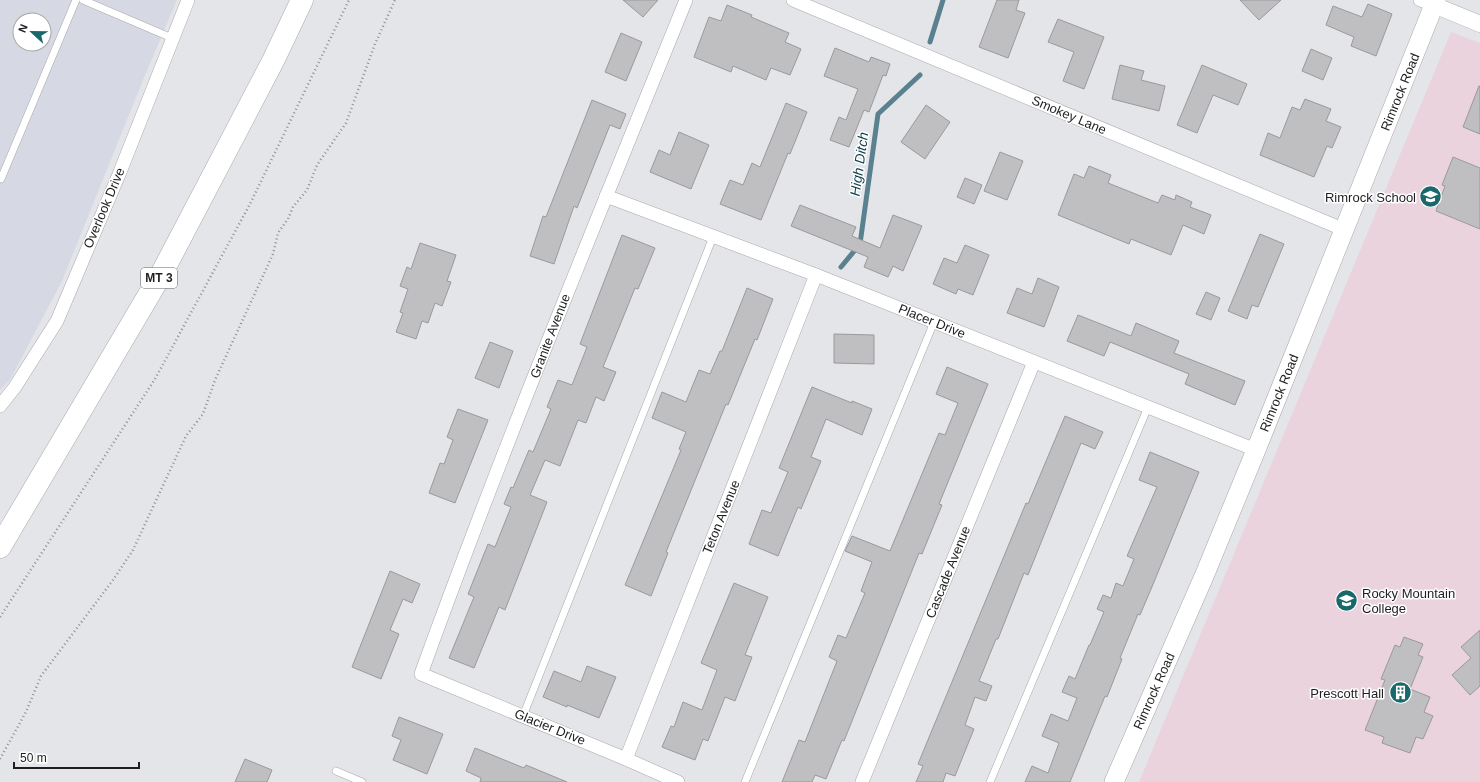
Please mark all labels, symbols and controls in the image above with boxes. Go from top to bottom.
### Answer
north arrow [12,12,52,52]
text: N [16,22,30,34]
street label: Rimrock Road [1378,51,1422,133]
street label: Smokey Lane [1029,93,1109,137]
water label: High Ditch [847,131,871,197]
street label: Overlook Drive [80,166,128,250]
school or university icon: Rimrock School [1418,184,1444,210]
place label: Rimrock School [1325,190,1416,205]
road number: MT 3 [141,268,177,288]
street label: Granite Avenue [527,292,573,380]
street label: Placer Drive [896,301,968,341]
street label: Rimrock Road [1257,352,1301,434]
street label: Teton Avenue [699,478,743,556]
street label: Cascade Avenue [923,524,973,620]
place label: Rocky Mountain College [1362,586,1455,616]
school or university icon: Rocky Mountain College [1334,587,1360,613]
street label: Rimrock Road [1130,650,1178,732]
building icon: Prescott Hall [1387,680,1413,706]
place label: Prescott Hall [1310,686,1384,701]
street label: Glacier Drive [512,706,588,748]
scale bar [14,744,139,770]
text: 50 m [20,751,47,765]

